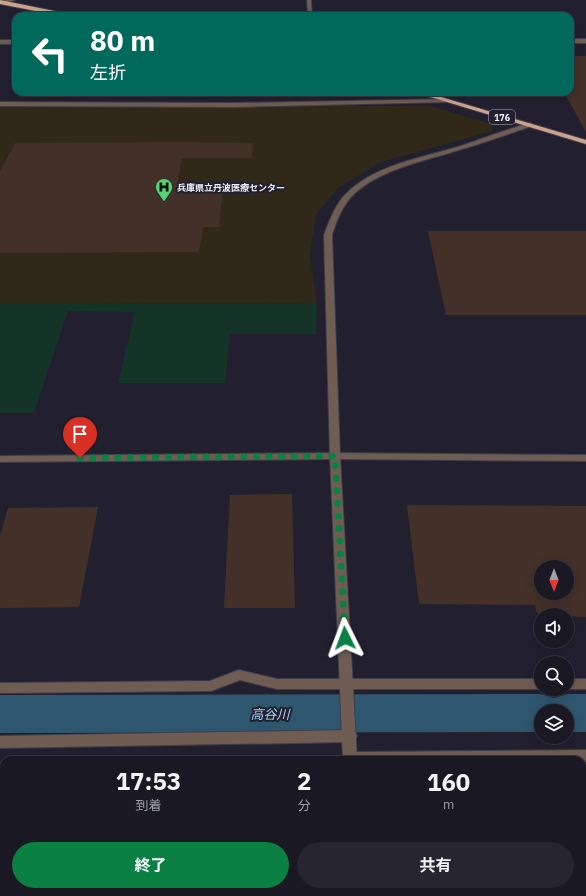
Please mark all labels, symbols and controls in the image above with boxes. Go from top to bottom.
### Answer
text: 80 m [90,22,155,59]
icon: left [24,28,76,80]
text: 左折 [90,61,126,84]
road number: 176 [489,110,515,124]
hospital icon: 兵庫県立丹波医療センター [154,177,174,202]
place label: 兵庫県立丹波医療センター [177,182,285,193]
pin [63,417,97,458]
icon: arrive [69,423,91,445]
north arrow [534,560,574,600]
map controls [534,560,574,744]
button: sound [534,608,574,648]
position arrow [324,617,366,659]
button: search [534,656,574,696]
button: layers [534,704,574,744]
water label: 高谷川 [250,706,291,723]
text: 17:53 [116,765,181,797]
text: 2 [297,765,311,797]
text: 160 [427,766,470,798]
text: m [443,796,454,813]
text: 到着 [135,797,161,814]
text: 分 [298,797,311,814]
button: 終了 [12,842,289,888]
button: 共有 [297,842,574,888]

